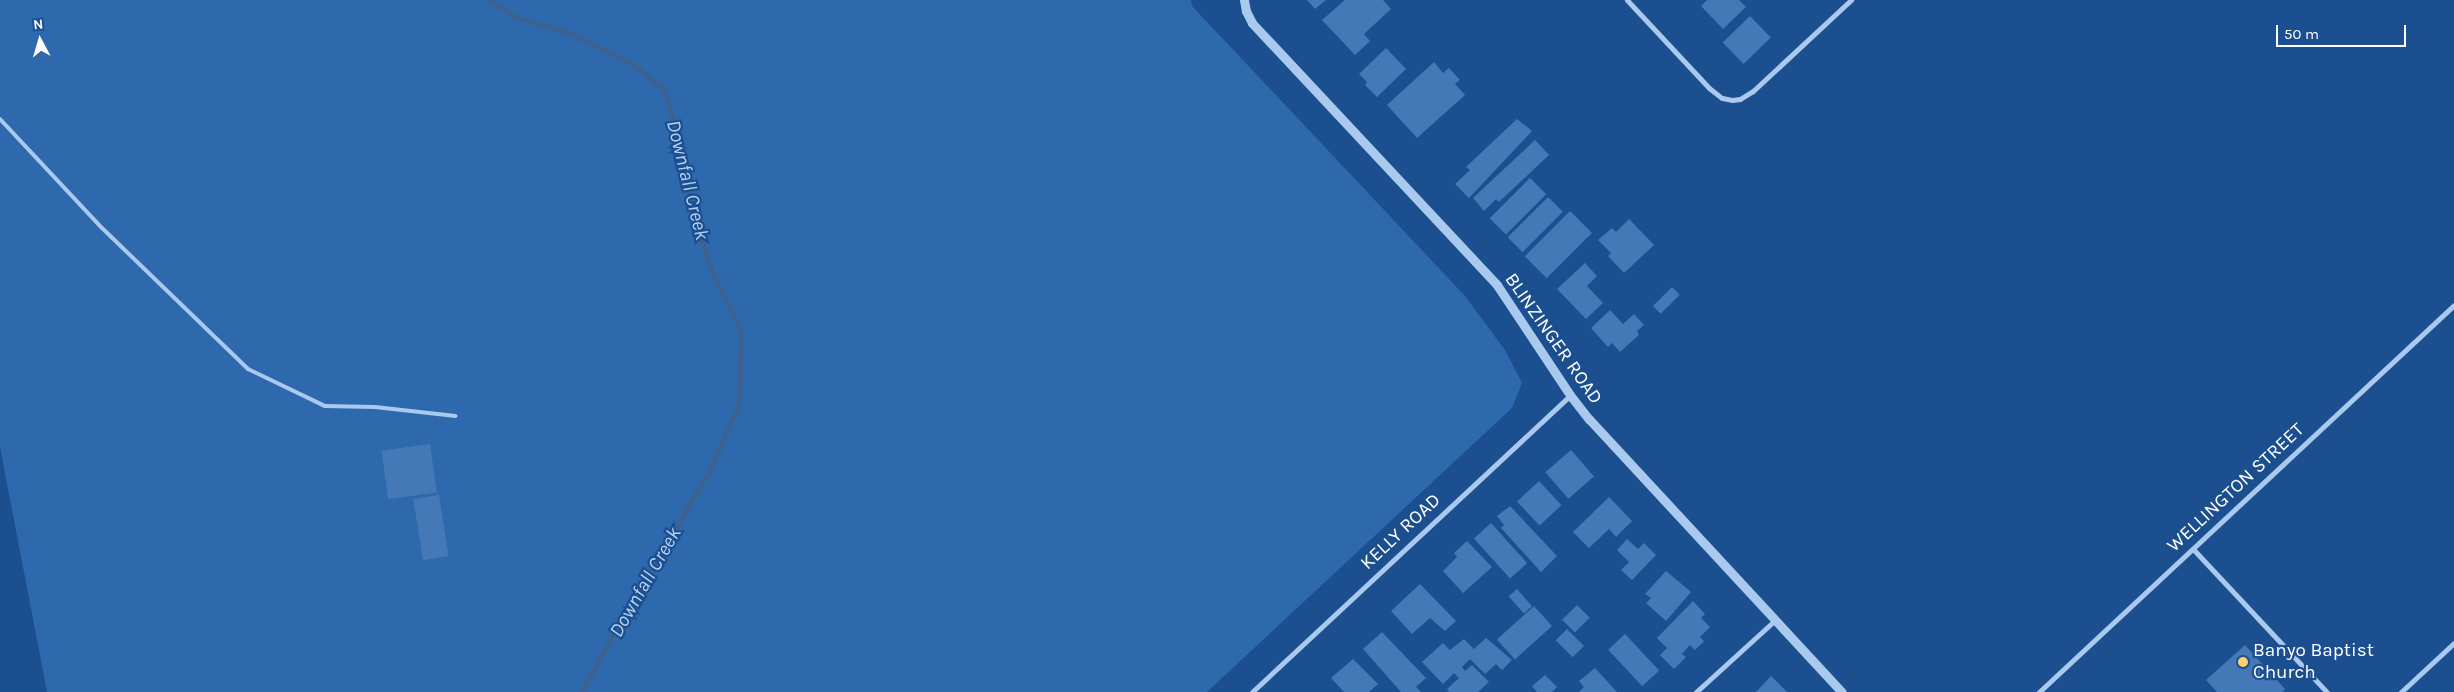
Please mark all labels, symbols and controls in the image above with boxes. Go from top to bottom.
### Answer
north arrow [15,15,65,65]
scale bar [2279,15,2409,47]
text: N [32,16,44,34]
text: 50 m [2284,25,2319,43]
water label: Downfall Creek [662,118,714,242]
street label: BLINZINGER ROAD [1499,269,1607,409]
street label: WELLINGTON STREET [2163,419,2309,557]
street label: KELLY ROAD [1356,489,1446,575]
water label: Downfall Creek [604,523,686,641]
place label: Banyo Baptist Church [2253,640,2374,684]
marker: Banyo Baptist Church [2237,656,2249,668]

